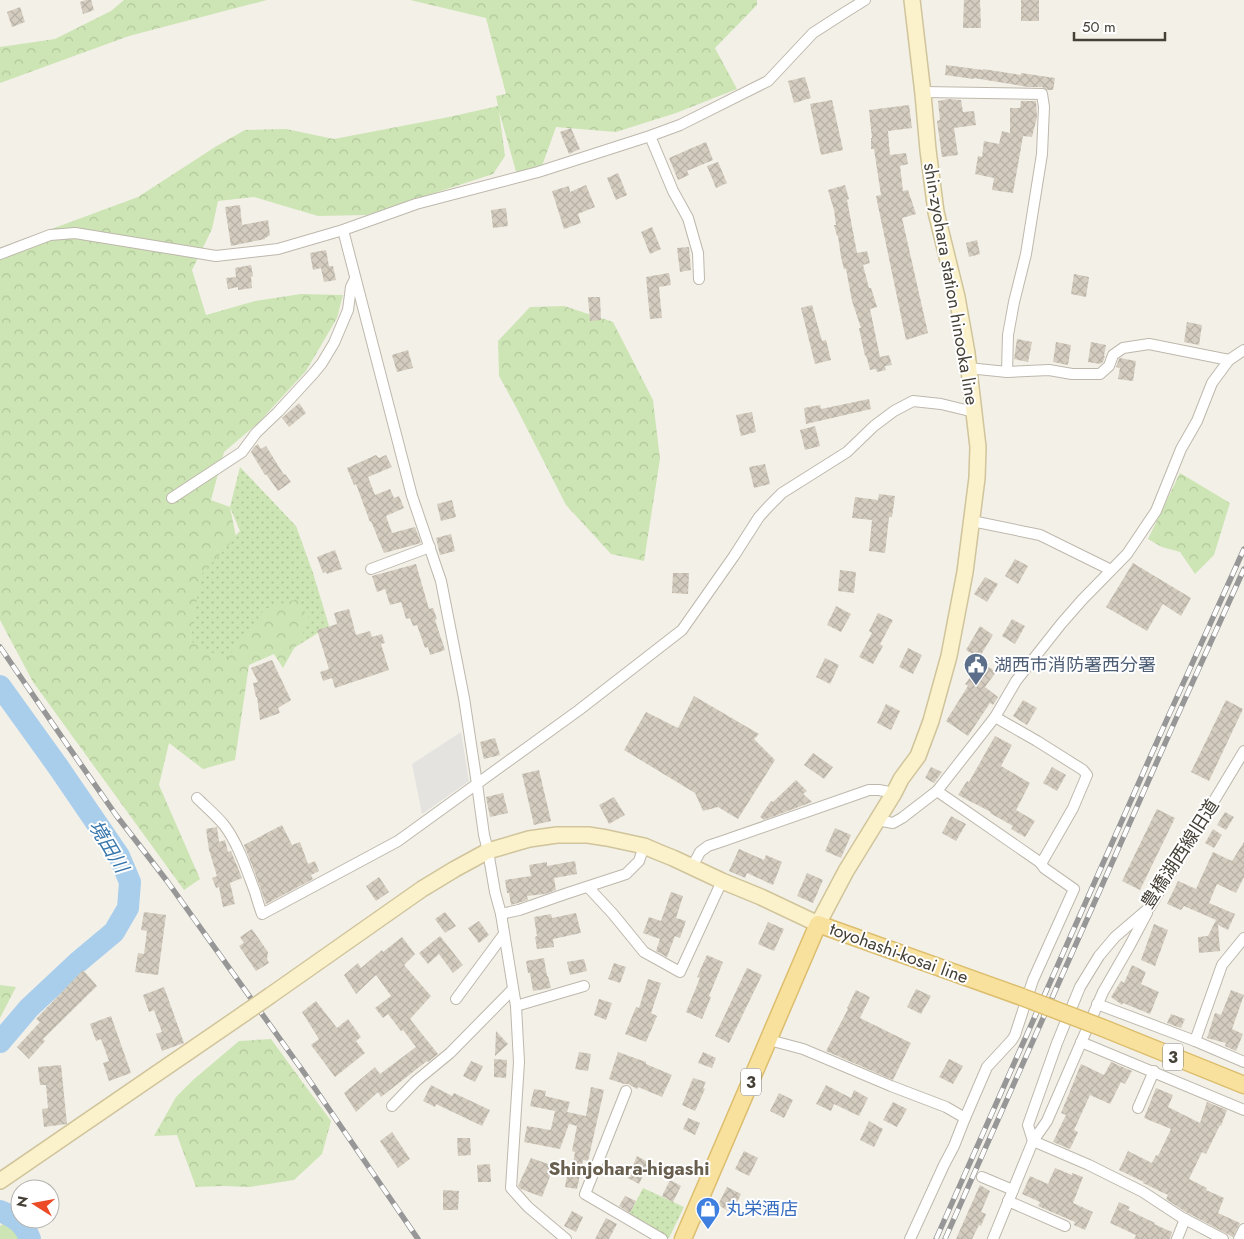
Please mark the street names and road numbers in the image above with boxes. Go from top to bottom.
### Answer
street label: shin-zyohara station hinooka line [917,161,985,407]
street label: 豊橋湖西線旧道 [1135,794,1225,914]
street label: toyohashi-kosai line [826,916,972,990]
road number: 3 [1163,1044,1183,1070]
road number: 3 [741,1068,761,1096]

